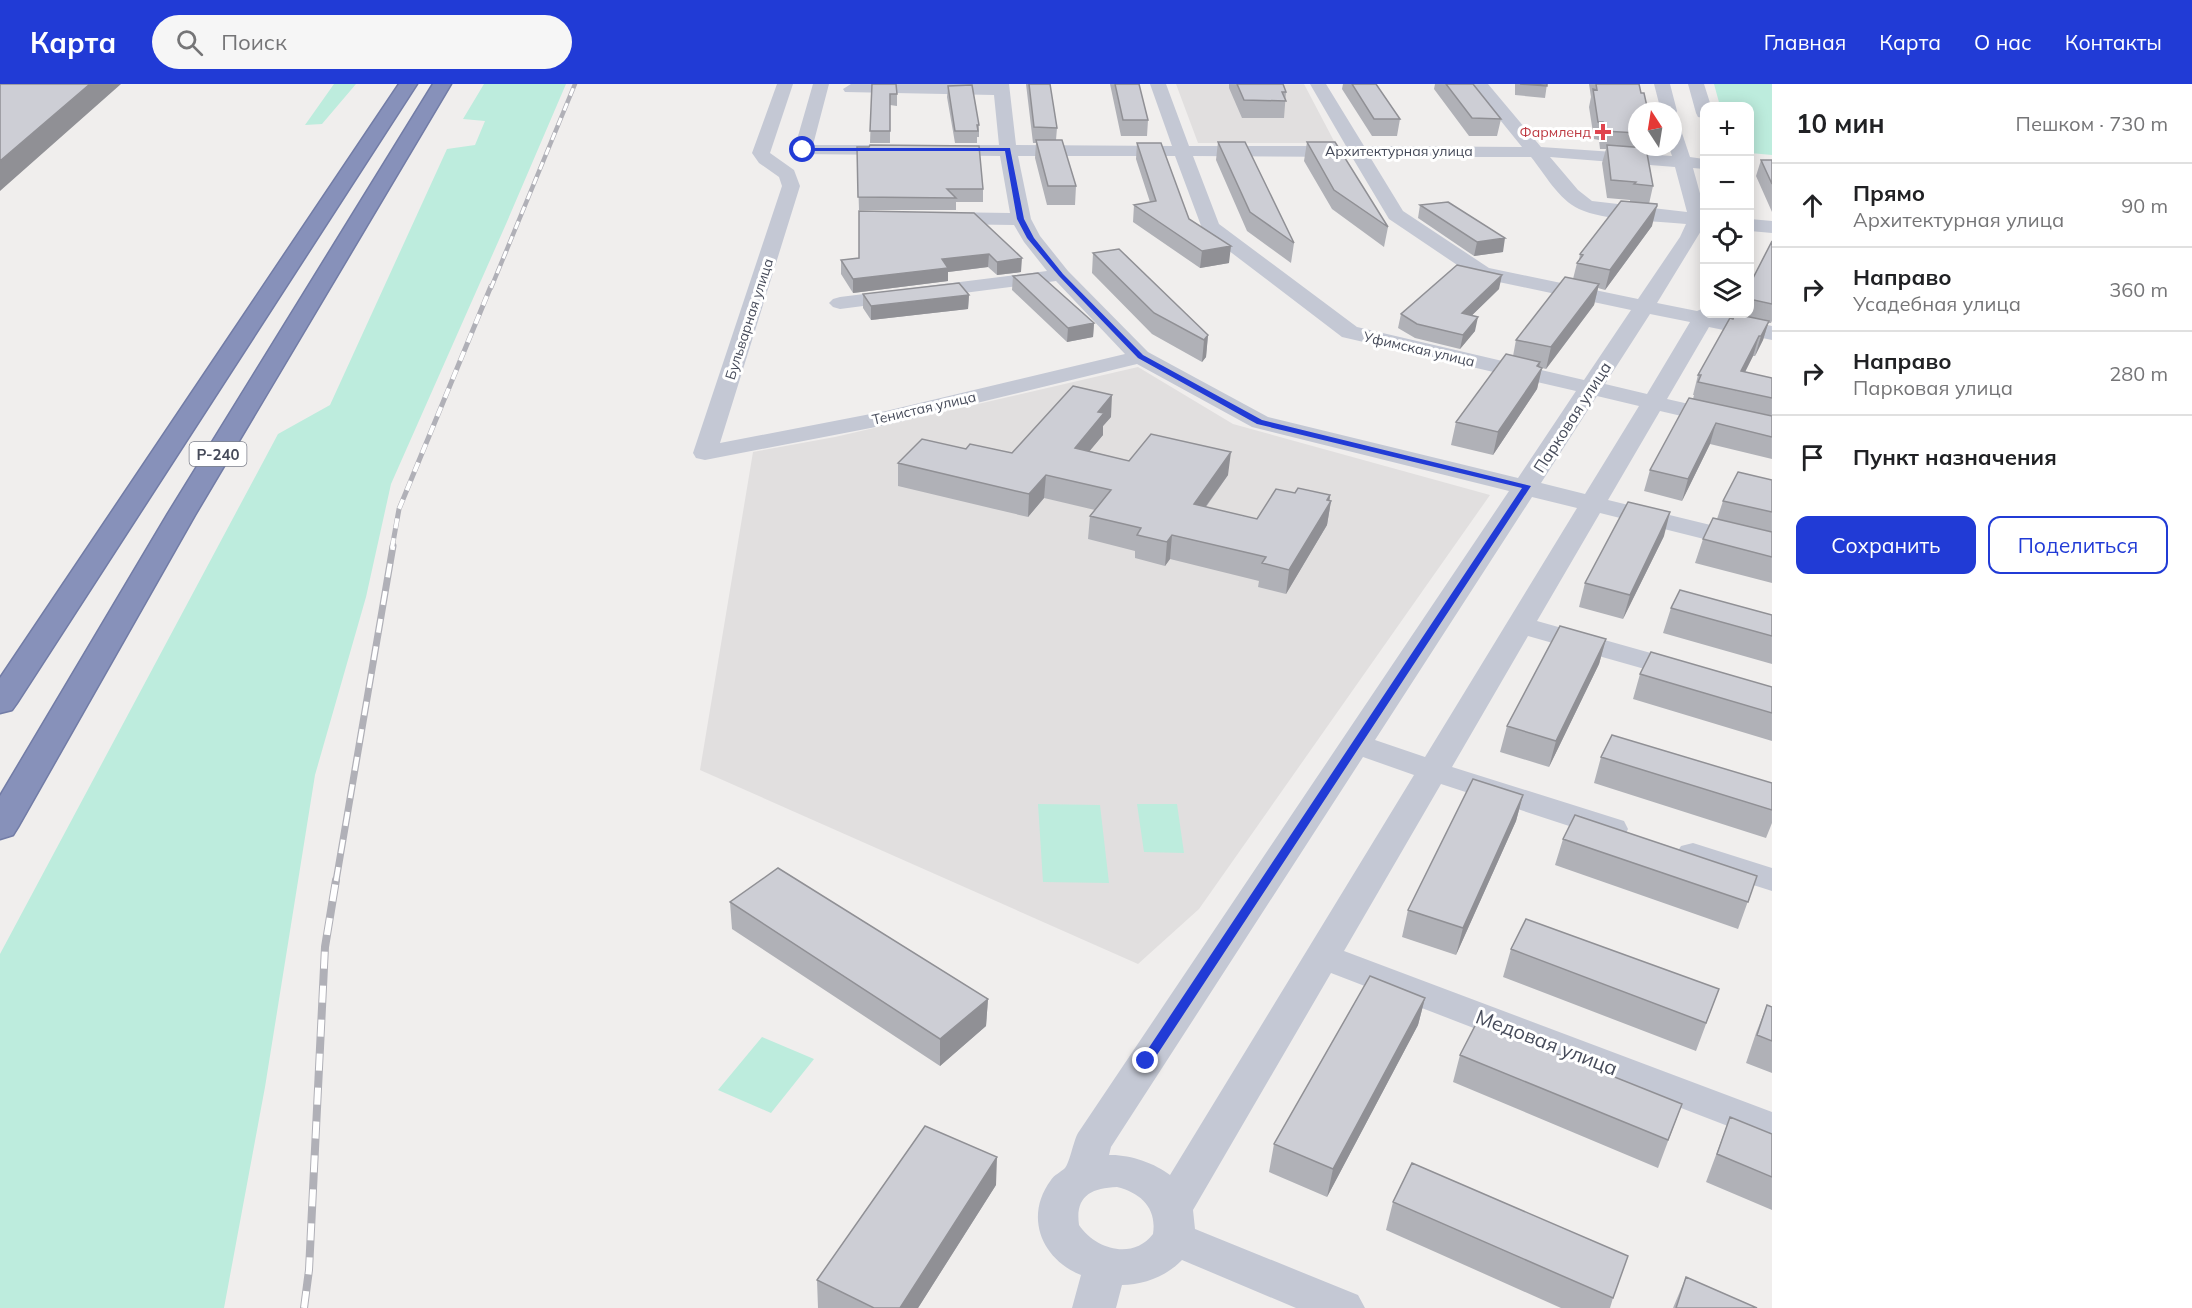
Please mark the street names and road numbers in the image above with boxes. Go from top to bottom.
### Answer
street label: Архитектурная улица [1325,142,1473,160]
street label: Бульварная улица [721,256,777,382]
street label: Уфимская улица [1361,327,1476,371]
street label: Парковая улица [1529,358,1615,476]
street label: Тенистая улица [870,387,978,429]
road number: Р-240 [190,442,246,466]
street label: Медовая улица [1473,1003,1621,1081]

